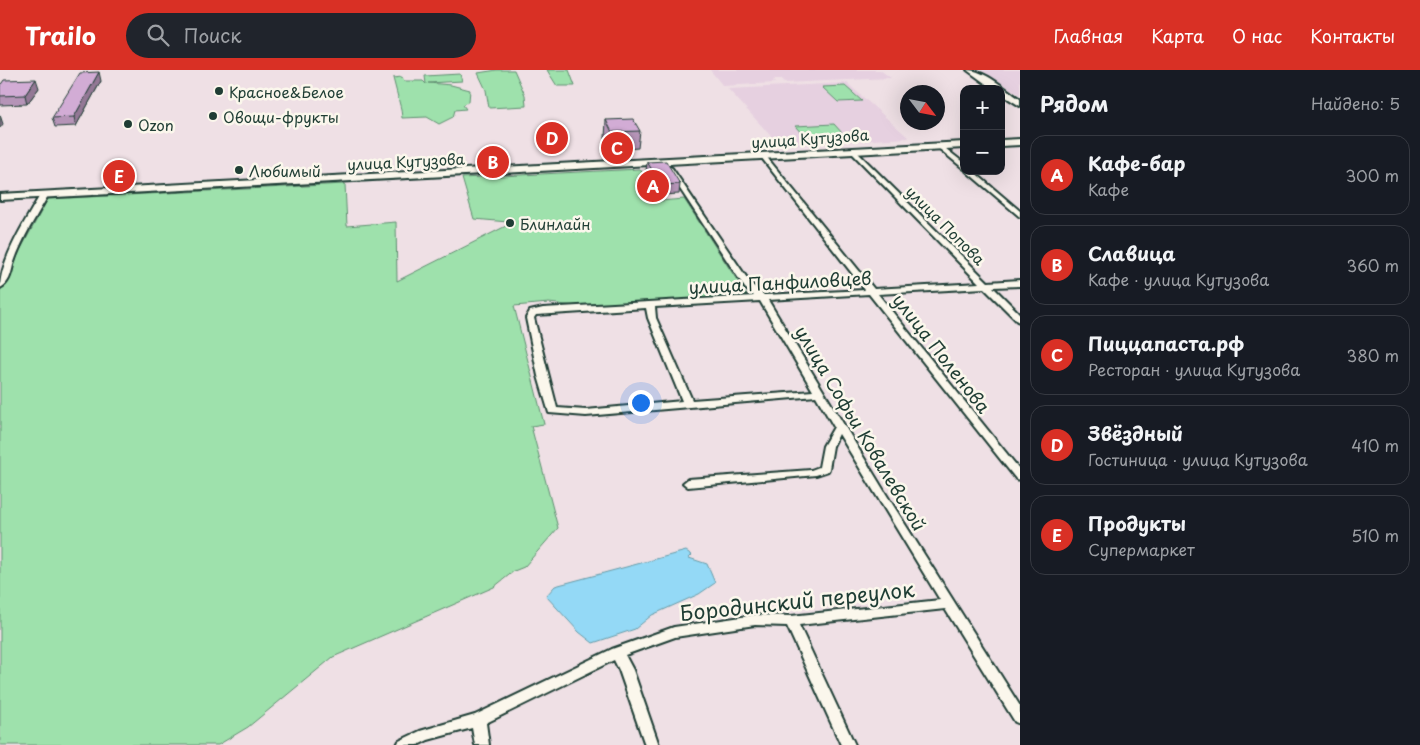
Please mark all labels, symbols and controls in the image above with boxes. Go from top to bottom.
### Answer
search box [126,13,476,58]
text: Trailo [25,17,96,53]
icon: search [144,21,172,49]
text: Поиск [184,21,242,49]
text: Главная [1054,22,1123,49]
text: Карта [1151,22,1204,49]
text: О нас [1232,22,1282,49]
text: Контакты [1310,22,1395,49]
place label: Красное&Белое [229,80,344,103]
marker: Красное&Белое [213,85,225,97]
north arrow [900,85,945,130]
map controls [960,85,1005,175]
button: + [960,85,1005,130]
text: Рядом [1040,87,1108,119]
text: Найдено: 5 [1311,91,1400,115]
place label: Овощи-фрукты [223,105,339,128]
marker: Овощи-фрукты [207,110,219,122]
place label: Ozon [138,113,174,136]
marker: Ozon [122,118,134,130]
pin: D [536,119,568,157]
street label: улица Кутузова [750,122,870,154]
pin: C [601,129,633,167]
button: − [960,130,1005,175]
pin: B [477,143,509,181]
street label: улица Кутузова [347,146,466,176]
text: Кафе-бар [1088,149,1186,177]
pin: E [103,157,135,195]
place label: Любимый [249,159,321,182]
text: A [1051,163,1063,187]
text: 300 m [1345,163,1399,187]
marker: Любимый [233,164,245,176]
pin: A [637,167,669,205]
text: Кафе [1088,177,1129,201]
street label: улица Попова [901,180,991,270]
place label: Блинлайн [520,212,591,235]
marker: Блинлайн [504,217,516,229]
text: Славица [1088,239,1175,267]
text: B [1052,253,1062,277]
text: 360 m [1347,253,1399,277]
street label: улица Панфиловцев [688,264,872,300]
text: Кафе · улица Кутузова [1088,267,1269,291]
street label: улица Поленова [887,287,998,419]
street label: улица Софьи Ковалевской [789,320,933,536]
text: Пиццапаста.рф [1088,329,1244,357]
text: C [1051,343,1063,367]
text: 380 m [1347,343,1399,367]
text: Ресторан · улица Кутузова [1088,357,1300,381]
your location [628,390,654,416]
text: Звёздный [1088,419,1183,447]
text: D [1051,433,1063,457]
text: 410 m [1351,433,1399,457]
text: Гостиница · улица Кутузова [1088,447,1308,471]
text: Продукты [1088,509,1186,537]
text: E [1052,523,1062,547]
text: 510 m [1351,523,1399,547]
text: Супермаркет [1088,537,1195,561]
street label: Бородинский переулок [678,572,916,628]

